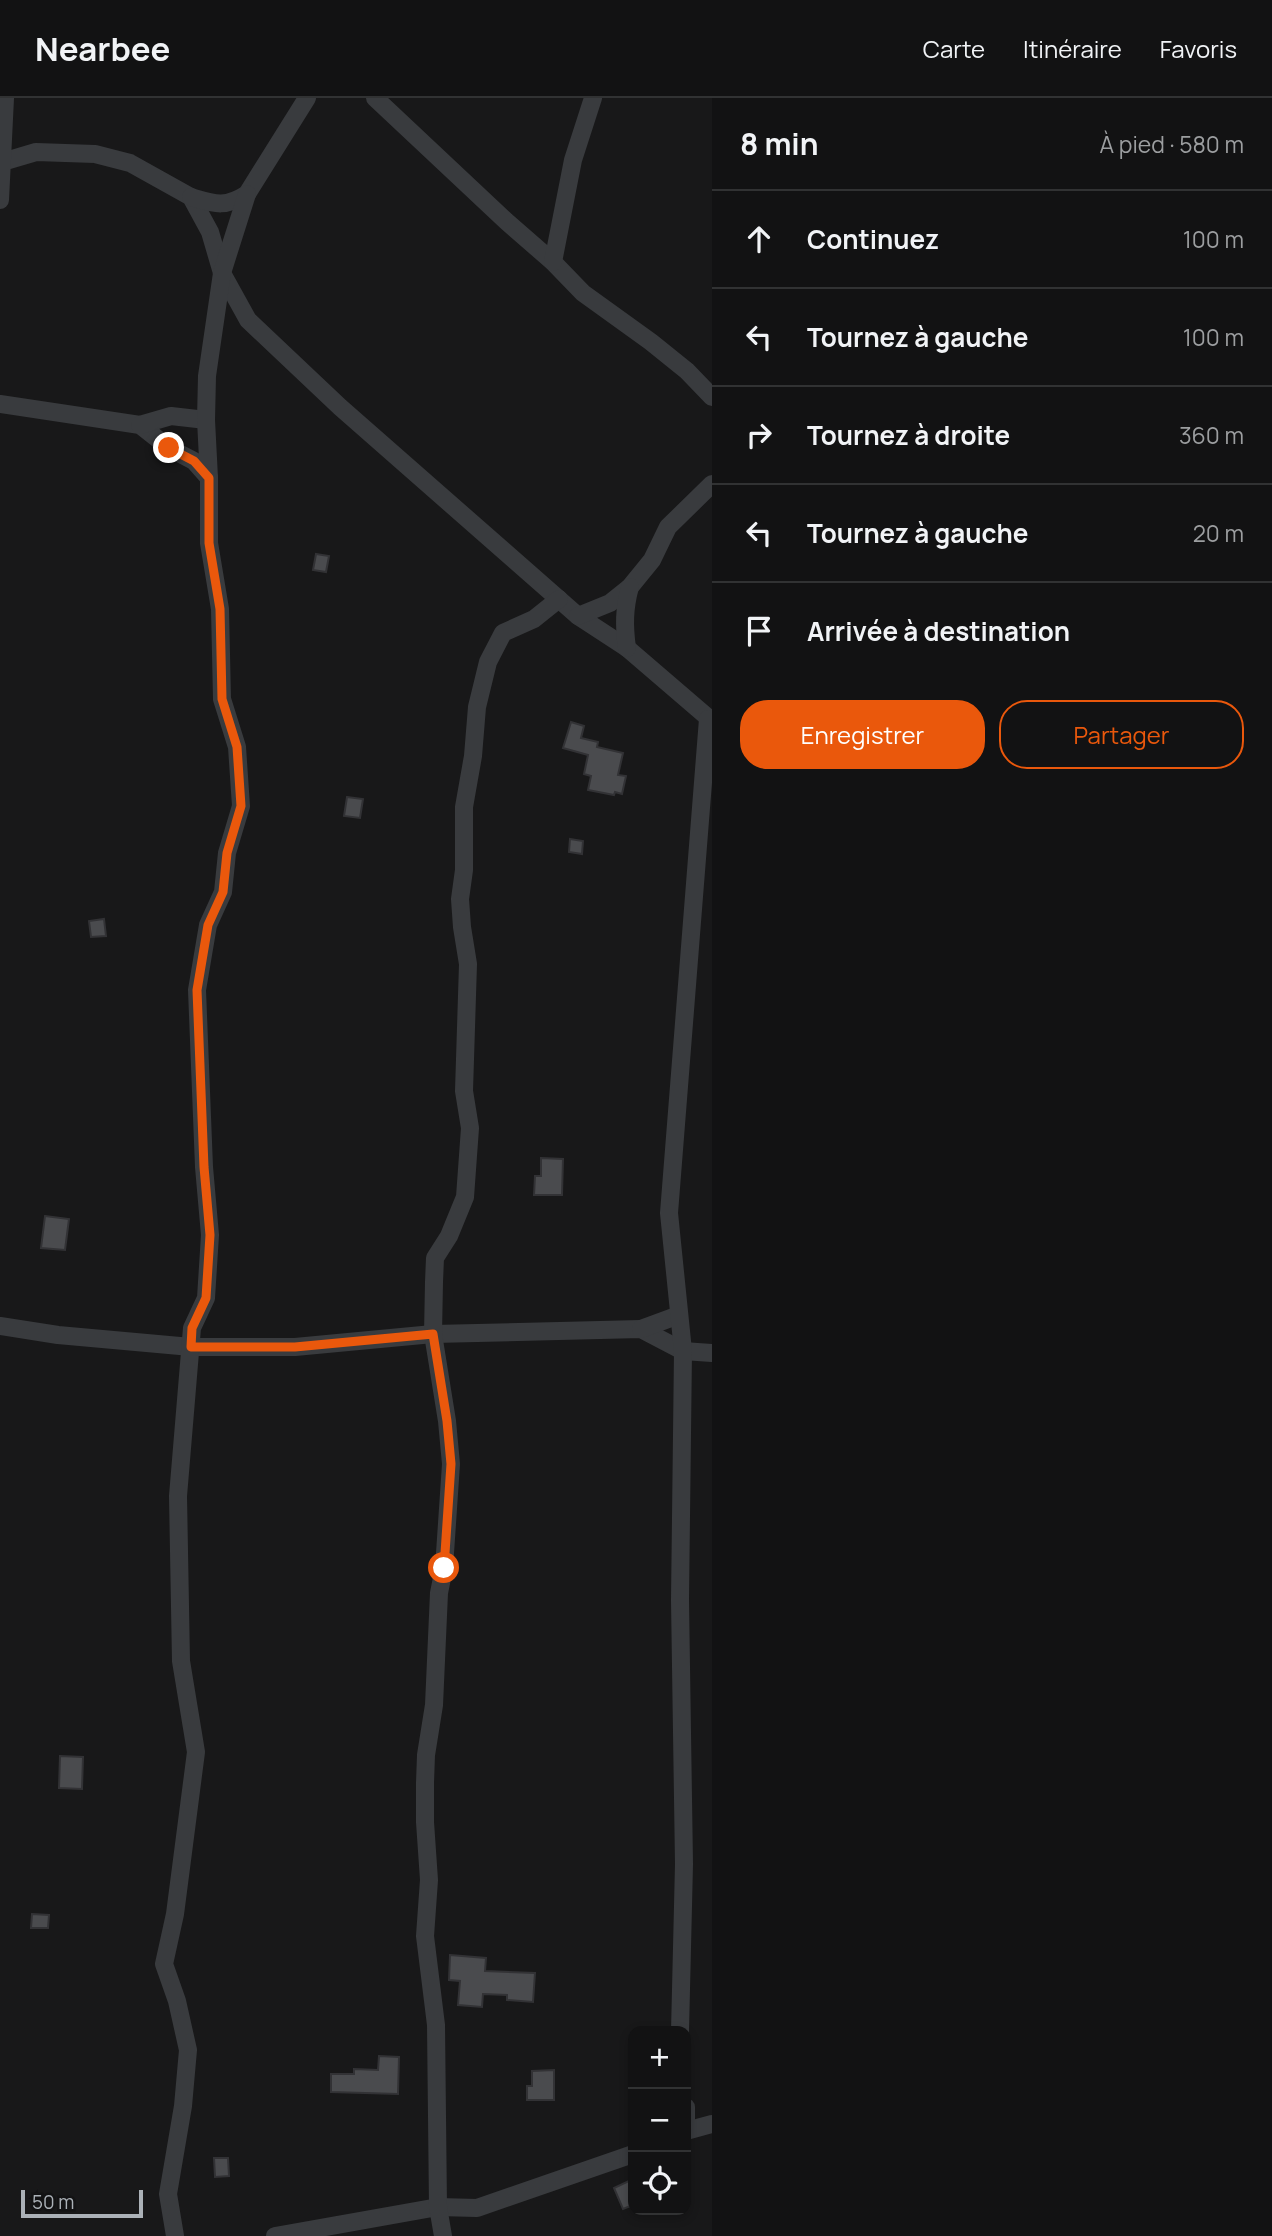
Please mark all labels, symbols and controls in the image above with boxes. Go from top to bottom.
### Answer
text: Nearbee [35,26,170,71]
text: Carte [923,32,985,65]
text: Itinéraire [1023,32,1122,65]
text: Favoris [1160,32,1237,65]
text: 8 min [740,123,819,164]
text: À pied · 580 m [1100,128,1244,160]
icon: ahead [740,220,778,258]
text: Continuez [807,221,939,257]
text: 100 m [1183,223,1244,255]
icon: left [740,318,778,356]
text: Tournez à gauche [807,319,1028,355]
text: 100 m [1183,321,1244,353]
icon: right [740,416,778,454]
text: Tournez à droite [807,417,1010,453]
text: 360 m [1179,419,1244,451]
route end [153,432,184,463]
icon: left [740,514,778,552]
text: Tournez à gauche [807,515,1028,551]
text: 20 m [1193,517,1244,549]
icon: arrive [740,612,778,650]
text: Arrivée à destination [807,613,1070,649]
button: Enregistrer [740,700,985,769]
button: Partager [999,700,1244,769]
route start [428,1552,459,1583]
map controls [628,2026,691,2215]
button: + [628,2026,691,2089]
button: − [628,2089,691,2152]
button: locate [628,2152,691,2215]
scale bar [21,2187,144,2219]
text: 50 m [32,2189,74,2215]

